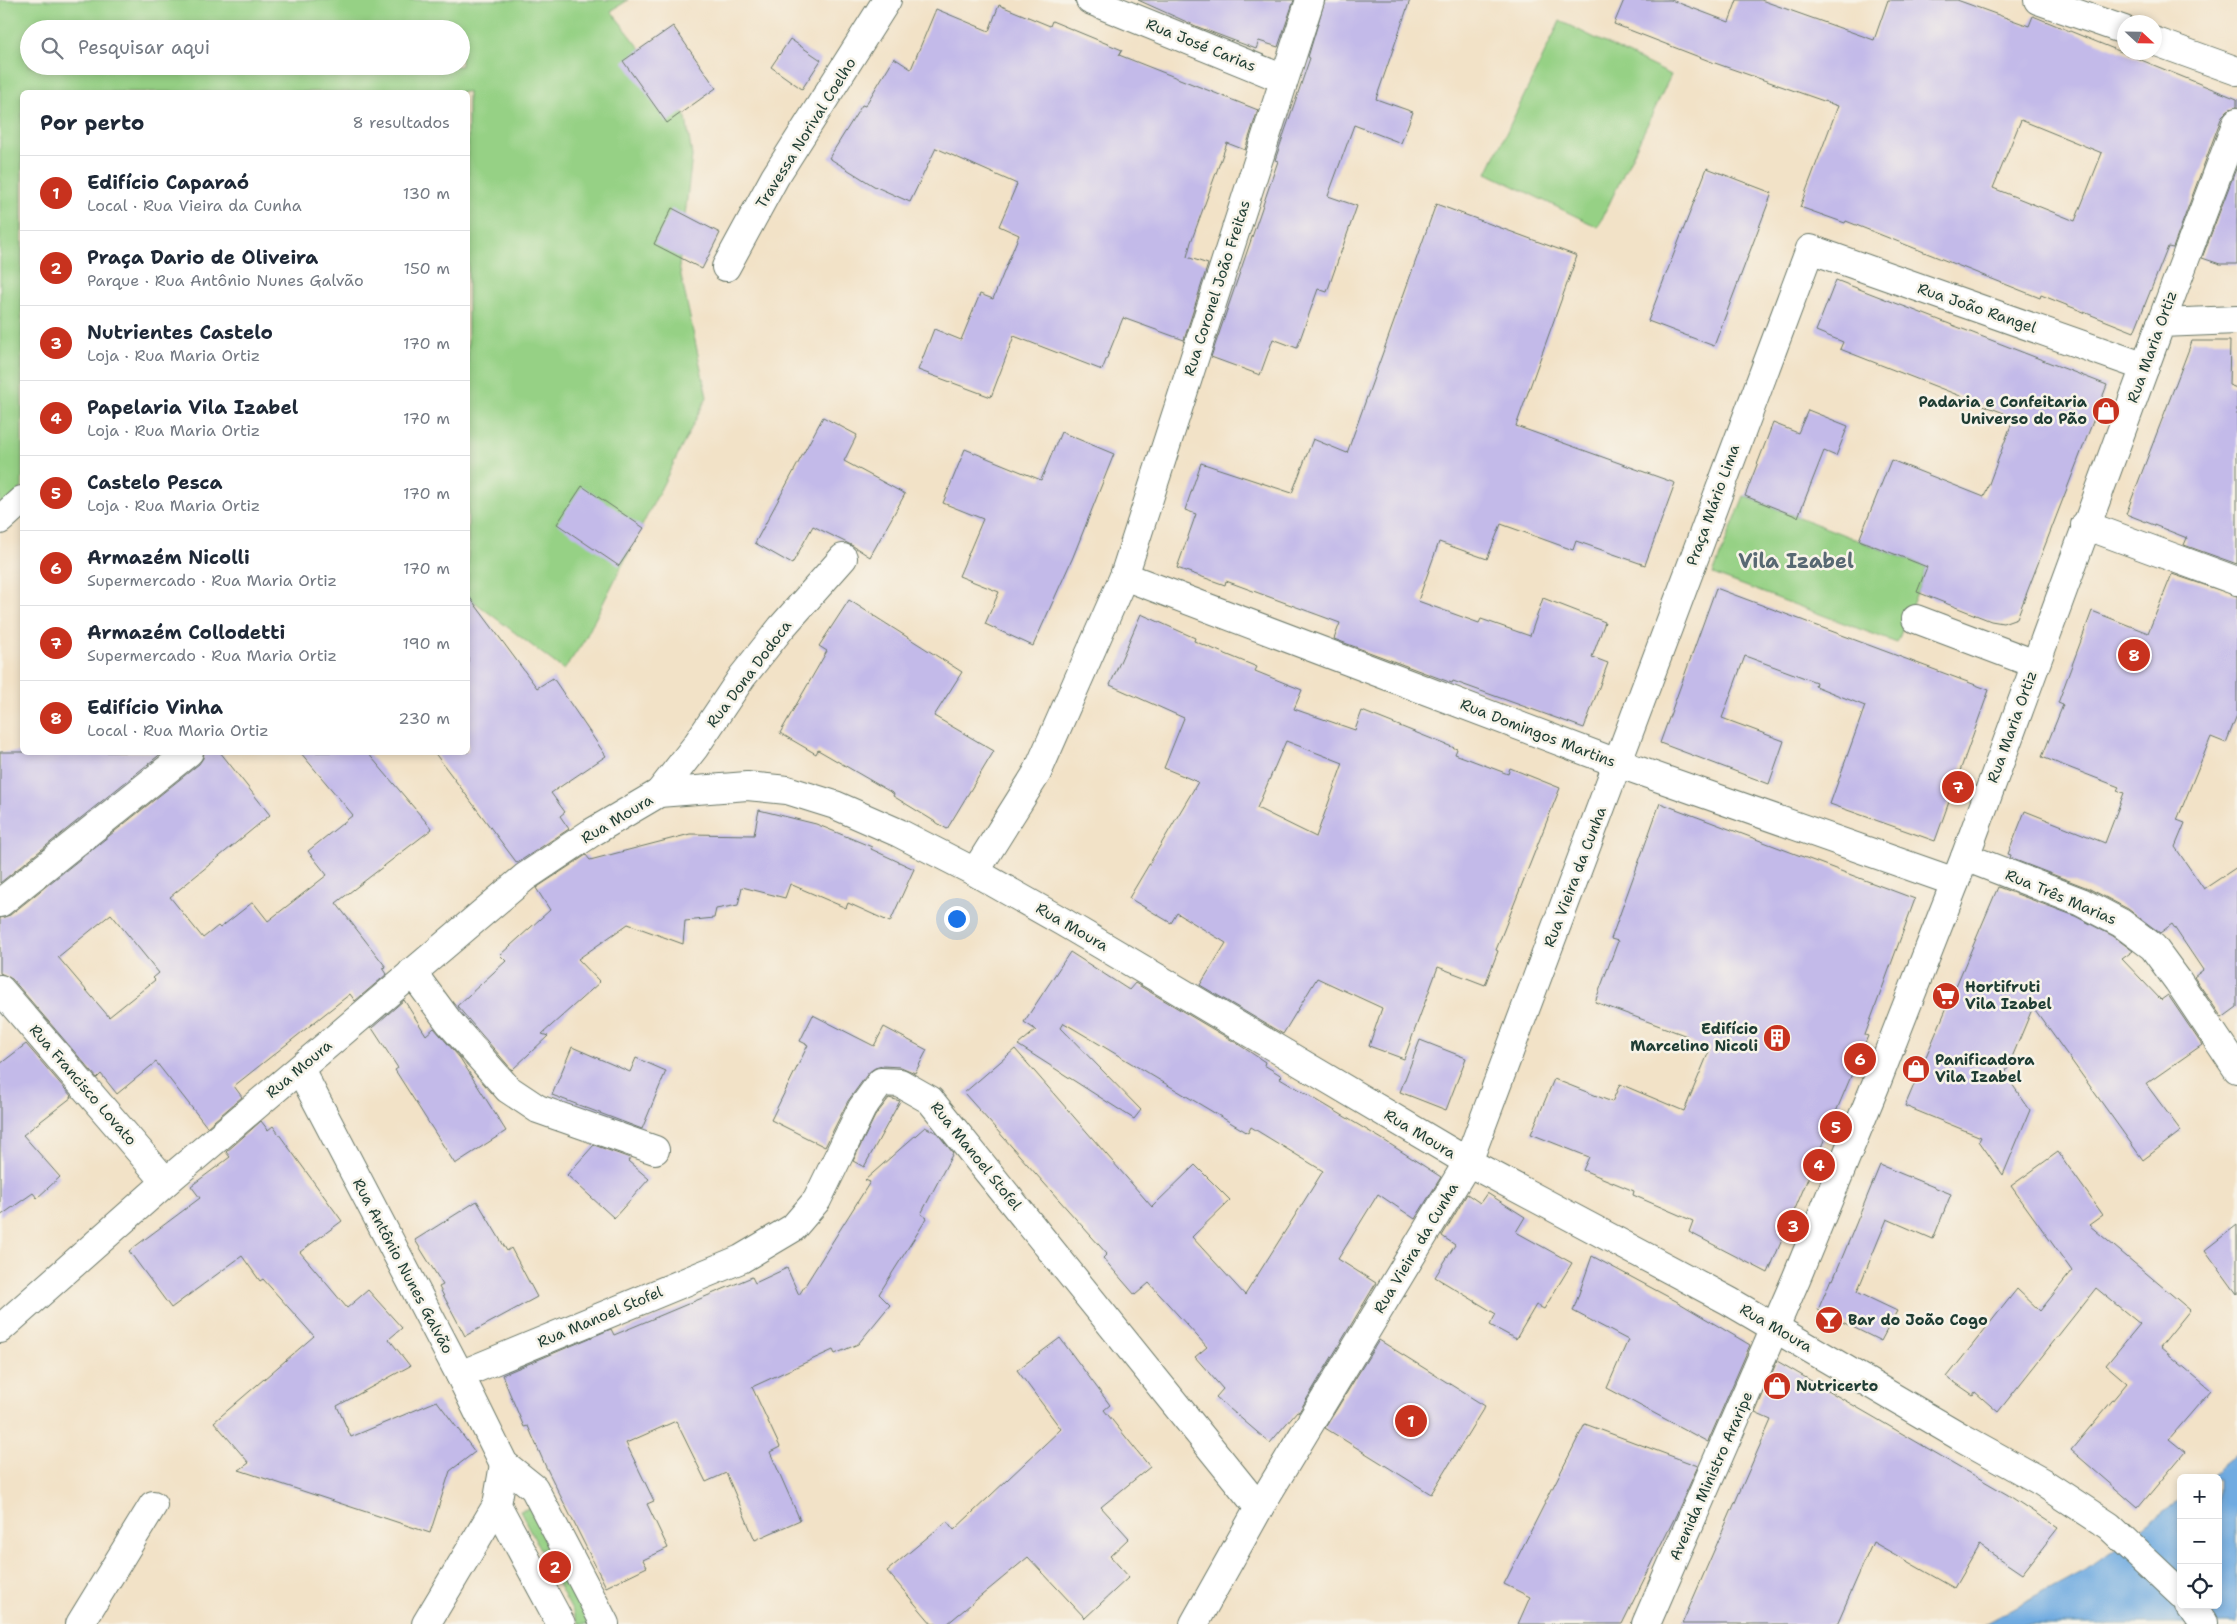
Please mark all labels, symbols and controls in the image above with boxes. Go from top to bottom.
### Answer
street label: Rua José Carias [1143,14,1259,76]
north arrow [2117,15,2162,60]
search box [20,20,470,75]
icon: search [38,34,66,62]
text: Pesquisar aqui [78,35,210,60]
street label: Travessa Norival Coelho [751,54,861,212]
text: Por perto [40,109,144,137]
text: 8 resultados [352,112,450,133]
text: Edifício Caparaó [87,170,249,195]
text: 1 [52,183,60,204]
text: 130 m [403,183,450,204]
text: Local · Rua Vieira da Cunha [87,195,302,216]
street label: Rua Coronel João Freitas [1179,197,1255,379]
text: Praça Dario de Oliveira [87,245,318,270]
text: 2 [50,258,62,279]
text: 150 m [403,258,450,279]
text: Parque · Rua Antônio Nunes Galvão [87,270,364,291]
street label: Rua João Rangel [1915,278,2040,338]
street label: Rua Maria Ortiz [2122,288,2182,406]
text: Nutrientes Castelo [87,320,273,345]
text: 3 [50,333,62,354]
text: 170 m [403,333,450,354]
text: Loja · Rua Maria Ortiz [87,345,260,366]
place label: Padaria e Confeitaria Universo do Pão [1918,392,2088,429]
text: Papelaria Vila Izabel [87,395,298,420]
shop icon: Padaria e Confeitaria Universo do Pão [2091,396,2121,426]
text: 4 [50,408,62,429]
text: 170 m [403,408,450,429]
text: Loja · Rua Maria Ortiz [87,420,260,441]
street label: Praça Mário Lima [1682,441,1744,569]
text: Castelo Pesca [87,470,223,495]
text: 5 [51,483,61,504]
text: 170 m [403,483,450,504]
text: Loja · Rua Maria Ortiz [87,495,260,516]
text: Armazém Nicolli [87,545,250,570]
district label: Vila Izabel [1738,548,1854,574]
text: 6 [50,558,62,579]
text: 170 m [403,558,450,579]
text: Supermercado · Rua Maria Ortiz [87,570,337,591]
street label: Rua Dona Dodoca [702,616,796,732]
text: Armazém Collodetti [87,620,285,645]
text: 7 [50,633,62,654]
text: 190 m [403,633,450,654]
pin: 8 [2118,636,2150,674]
text: Supermercado · Rua Maria Ortiz [87,645,337,666]
street label: Rua Maria Ortiz [1982,668,2042,786]
street label: Rua Domingos Martins [1457,694,1619,772]
text: Edifício Vinha [87,695,223,720]
text: 8 [50,708,62,729]
text: 230 m [398,708,450,729]
text: Local · Rua Maria Ortiz [87,720,269,741]
pin: 7 [1942,768,1974,806]
street label: Rua Moura [577,789,657,848]
street label: Rua Vieira da Cunha [1539,803,1611,950]
street label: Rua Três Marias [2002,865,2120,929]
street label: Rua Moura [1032,898,1112,956]
your location [944,906,970,932]
place label: Hortifruti Vila Izabel [1965,977,2052,1014]
supermarket icon: Hortifruti Vila Izabel [1931,981,1961,1011]
place label: Edifício Marcelino Nicoli [1630,1019,1758,1056]
street label: Rua Francisco Lovato [25,1020,141,1150]
building icon: Edifício Marcelino Nicoli [1762,1023,1792,1053]
street label: Rua Moura [262,1035,337,1102]
pin: 6 [1844,1040,1876,1078]
place label: Panificadora Vila Izabel [1935,1050,2035,1087]
shop icon: Panificadora Vila Izabel [1901,1054,1931,1084]
street label: Rua Manoel Stofel [926,1098,1026,1215]
street label: Rua Moura [1380,1105,1460,1164]
pin: 5 [1820,1108,1852,1146]
pin: 4 [1803,1146,1835,1184]
street label: Rua Antônio Nunes Galvão [348,1175,458,1357]
street label: Rua Vieira da Cunha [1369,1178,1463,1317]
pin: 3 [1777,1207,1809,1245]
street label: Rua Manoel Stofel [534,1281,666,1352]
street label: Rua Moura [1736,1299,1816,1357]
bar icon: Bar do João Cogo [1814,1305,1844,1335]
place label: Bar do João Cogo [1848,1310,1988,1330]
shop icon: Nutricerto [1762,1371,1792,1401]
place label: Nutricerto [1796,1376,1879,1396]
street label: Avenida Ministro Araripe [1665,1388,1757,1564]
pin: 1 [1395,1402,1427,1440]
map controls [2177,1474,2222,1609]
button: + [2177,1474,2222,1519]
button: − [2177,1519,2222,1564]
pin: 2 [539,1548,571,1586]
button: locate [2177,1564,2222,1609]

